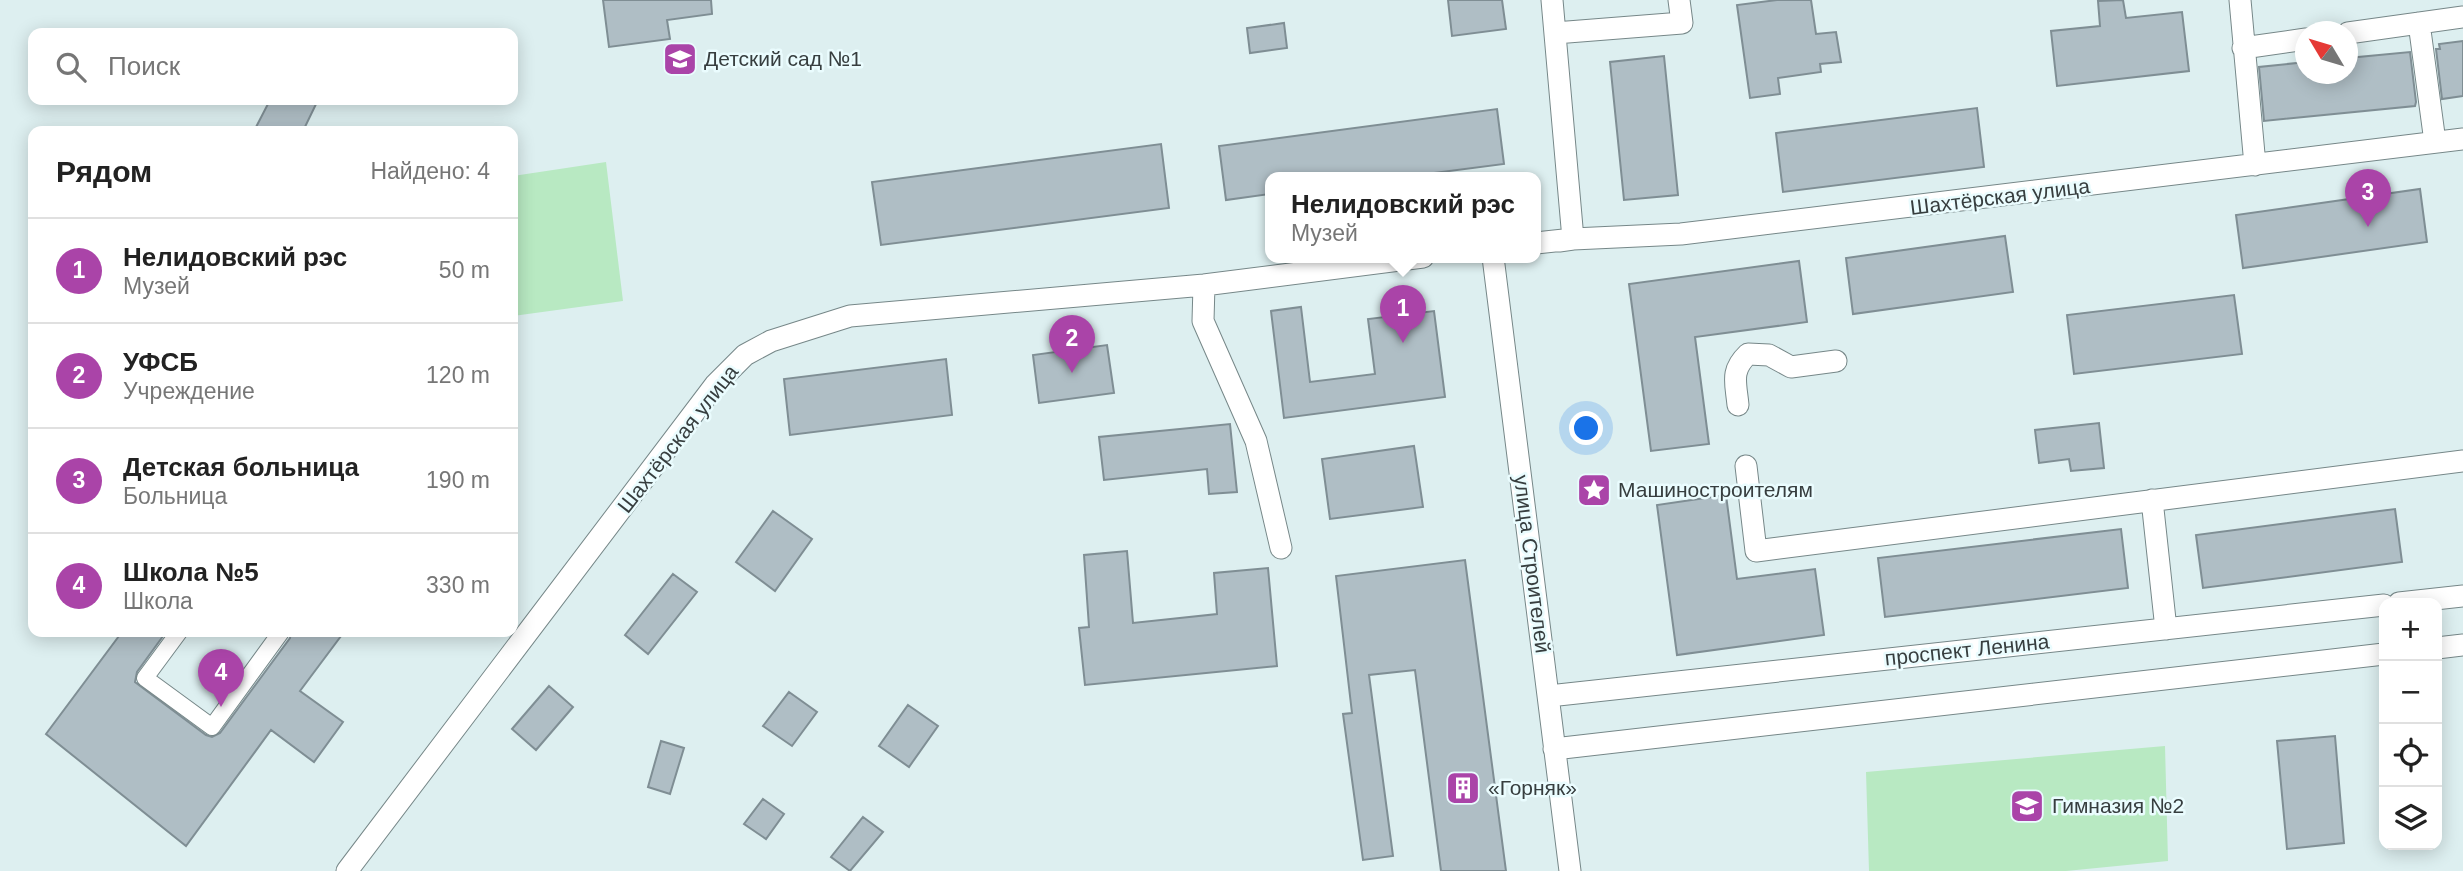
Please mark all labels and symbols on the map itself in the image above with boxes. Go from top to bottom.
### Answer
north arrow [2295,21,2358,84]
school or university icon: Детский сад №1 [661,40,699,78]
place label: Детский сад №1 [704,47,862,70]
pin: 3 [2345,169,2391,227]
street label: Шахтёрская улица [1909,174,2091,219]
pin: 1 [1380,285,1426,343]
pin: 2 [1049,315,1095,373]
street label: Шахтёрская улица [613,360,743,517]
your location [1569,411,1603,445]
place icon: Машиностроителям [1575,471,1613,509]
street label: улица Строителей [1510,473,1555,654]
place label: Машиностроителям [1618,478,1813,501]
street label: проспект Ленина [1884,629,2051,670]
pin: 4 [198,649,244,707]
building icon: «Горняк» [1444,769,1482,807]
place label: «Горняк» [1488,776,1577,799]
school or university icon: Гимназия №2 [2008,787,2046,825]
place label: Гимназия №2 [2052,794,2184,817]

